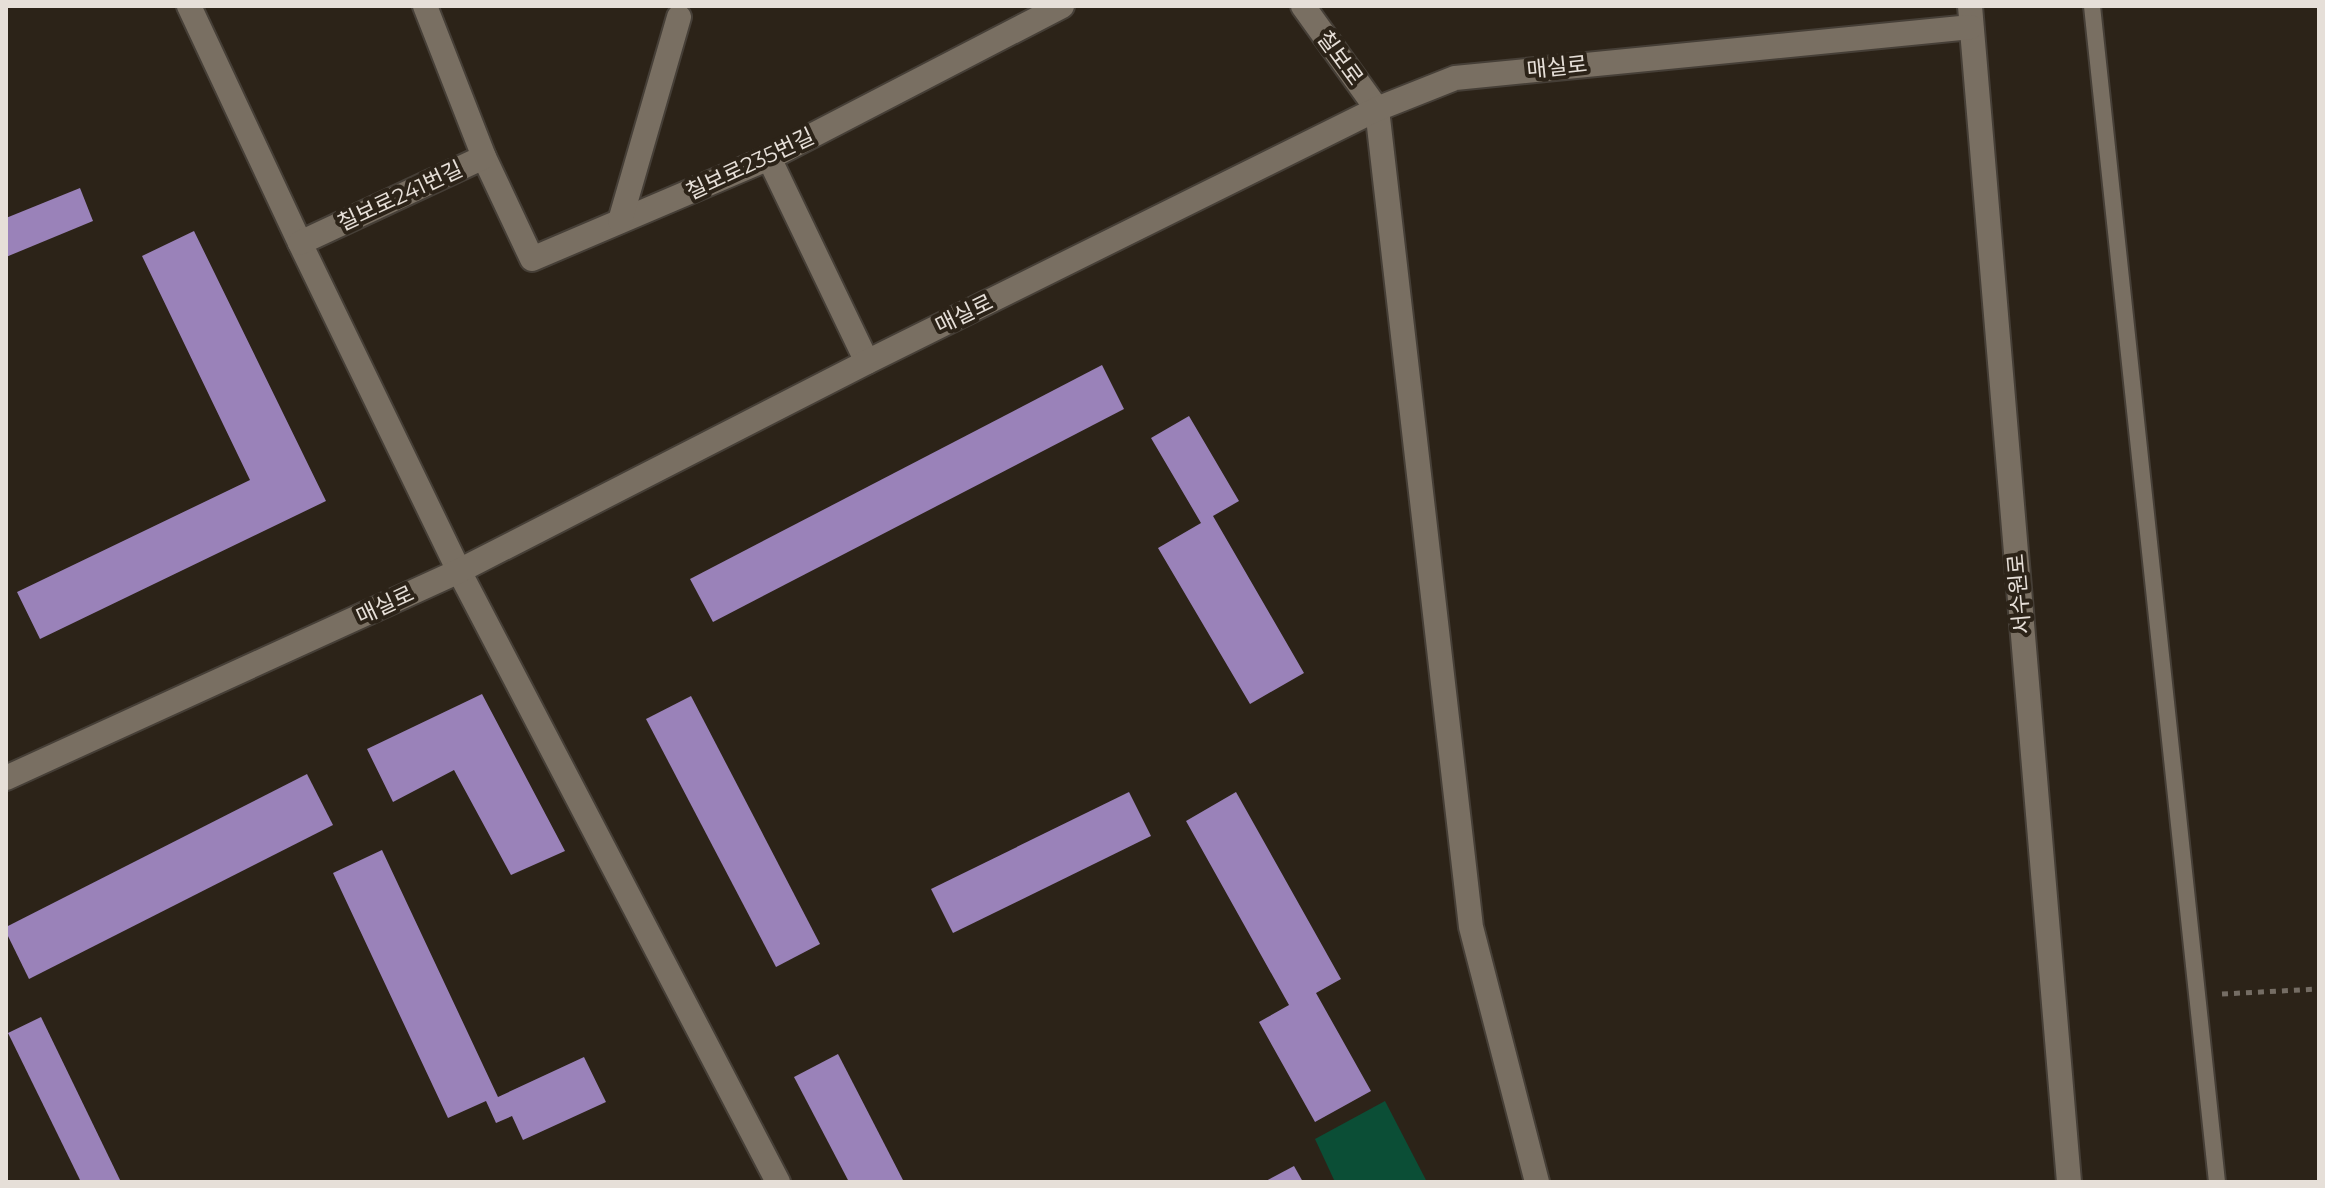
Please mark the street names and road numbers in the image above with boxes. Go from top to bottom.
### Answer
street label: 칠보로 [1311,25,1369,91]
street label: 매실로 [1525,50,1589,84]
street label: 칠보로235번길 [682,123,818,205]
street label: 칠보로241번길 [333,155,467,237]
street label: 매실로 [931,289,997,339]
street label: 서수원로 [2002,552,2036,636]
street label: 매실로 [352,580,418,630]

